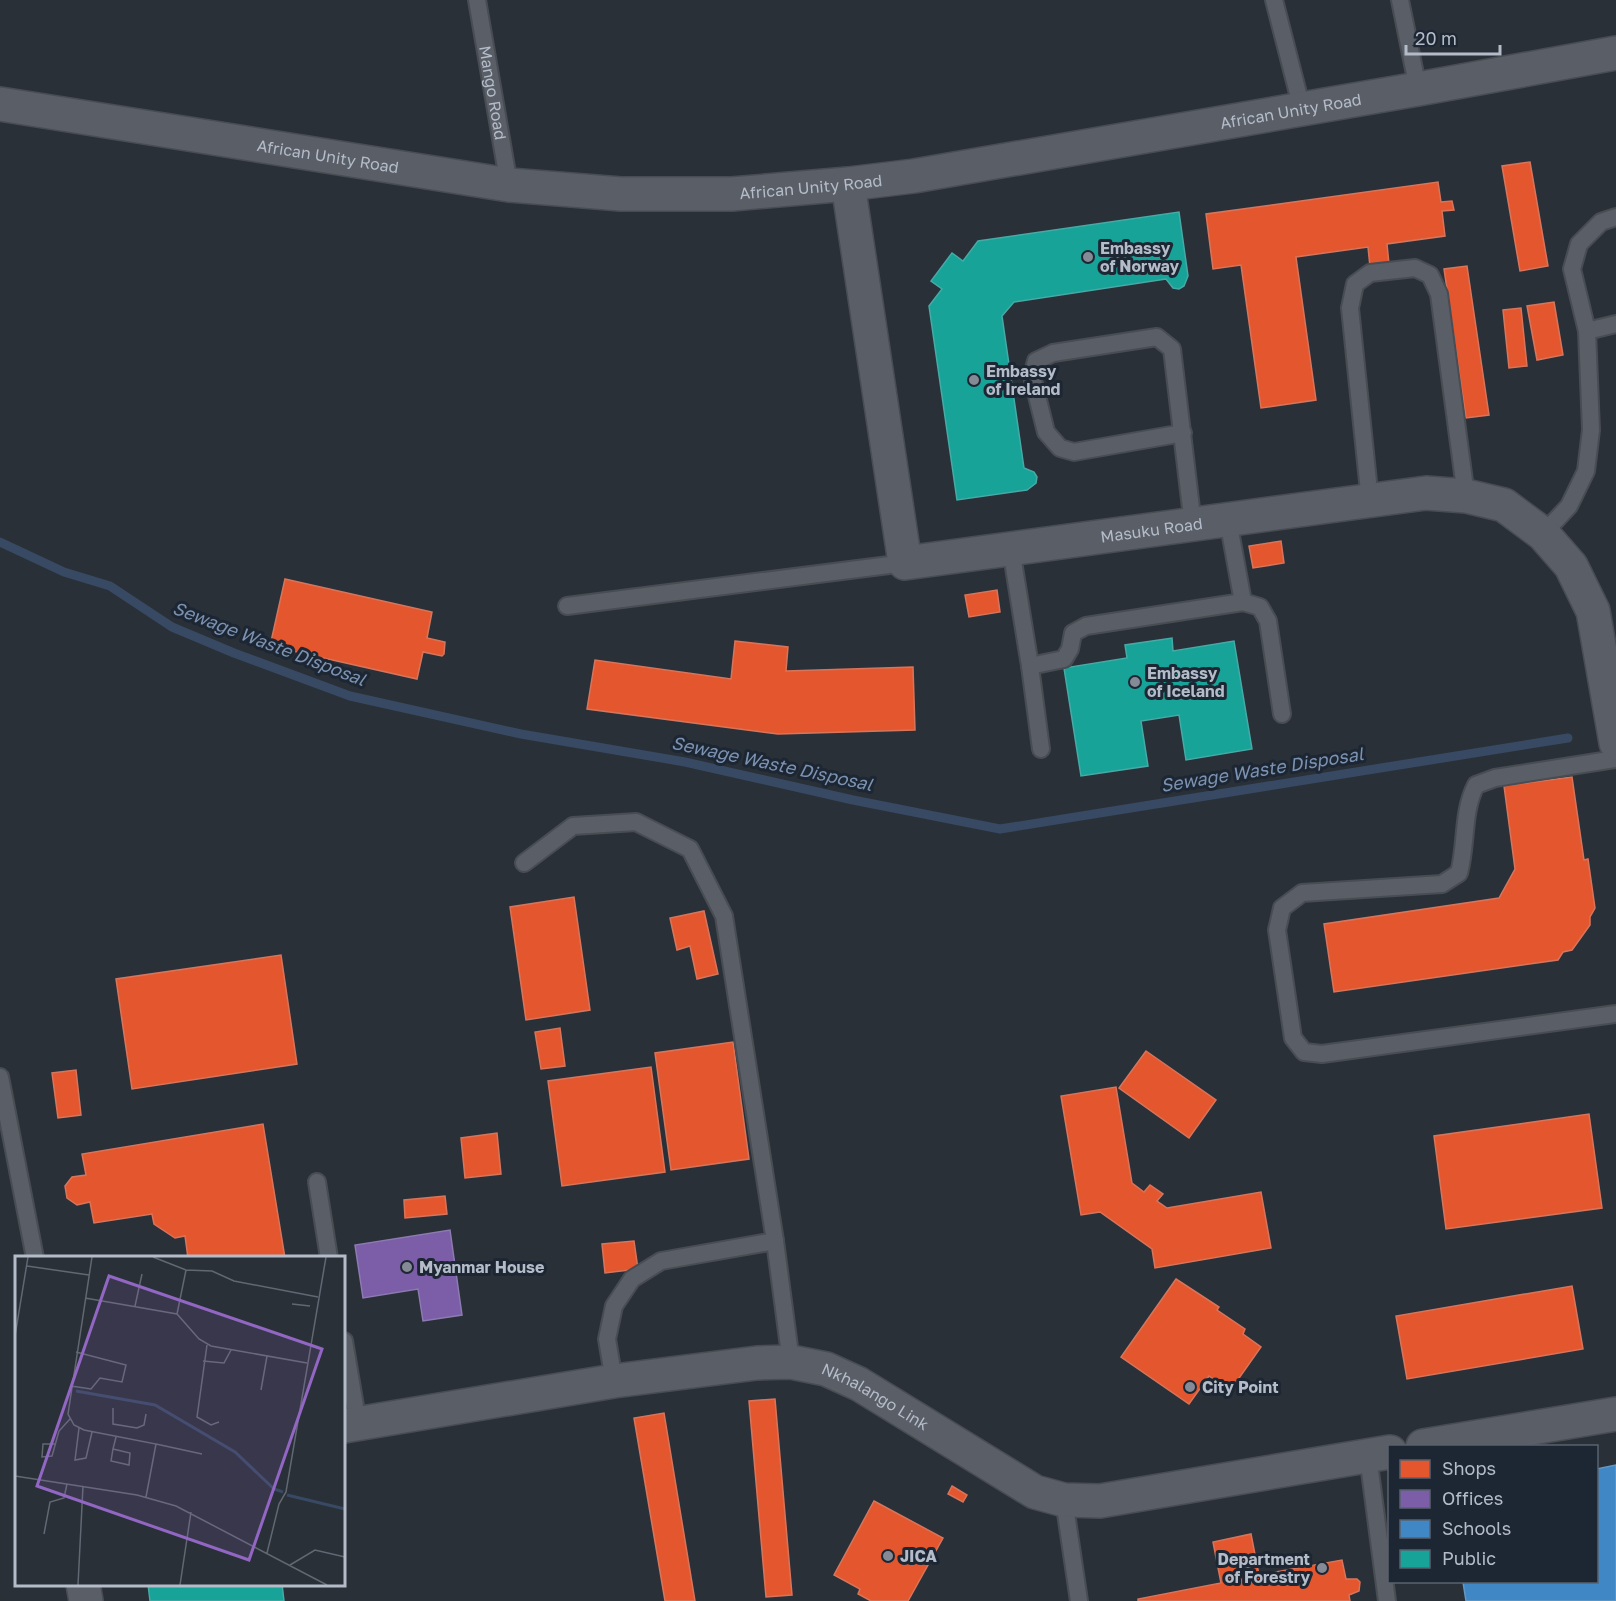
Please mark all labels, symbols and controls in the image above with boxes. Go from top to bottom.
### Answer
scale bar [1406,18,1500,56]
text: 20 m [1415,27,1457,49]
street label: Mango Road [475,44,511,141]
street label: African Unity Road [1218,89,1363,133]
street label: African Unity Road [256,135,400,177]
street label: African Unity Road [739,170,883,203]
place label: Embassy of Norway [1100,238,1180,276]
marker: Embassy of Norway [1081,250,1095,264]
place label: Embassy of Ireland [986,361,1061,399]
marker: Embassy of Ireland [967,373,981,387]
street label: Masuku Road [1099,513,1204,547]
water label: Sewage Waste Disposal [170,596,370,690]
place label: Embassy of Iceland [1147,663,1225,701]
marker: Embassy of Iceland [1128,675,1142,689]
water label: Sewage Waste Disposal [670,731,876,795]
water label: Sewage Waste Disposal [1159,742,1366,796]
inset map [15,1256,345,1586]
place label: Myanmar House [419,1257,544,1277]
marker: Myanmar House [400,1260,414,1274]
street label: Nkhalango Link [819,1358,933,1434]
place label: City Point [1202,1377,1279,1397]
marker: City Point [1183,1380,1197,1394]
legend [1388,1445,1598,1583]
text: Shops [1442,1457,1496,1479]
text: Offices [1442,1487,1503,1509]
text: Schools [1442,1517,1511,1539]
place label: JICA [900,1546,938,1566]
text: Public [1442,1547,1496,1569]
marker: JICA [881,1549,895,1563]
place label: Department of Forestry [1218,1549,1310,1587]
marker: Department of Forestry [1315,1561,1329,1575]

